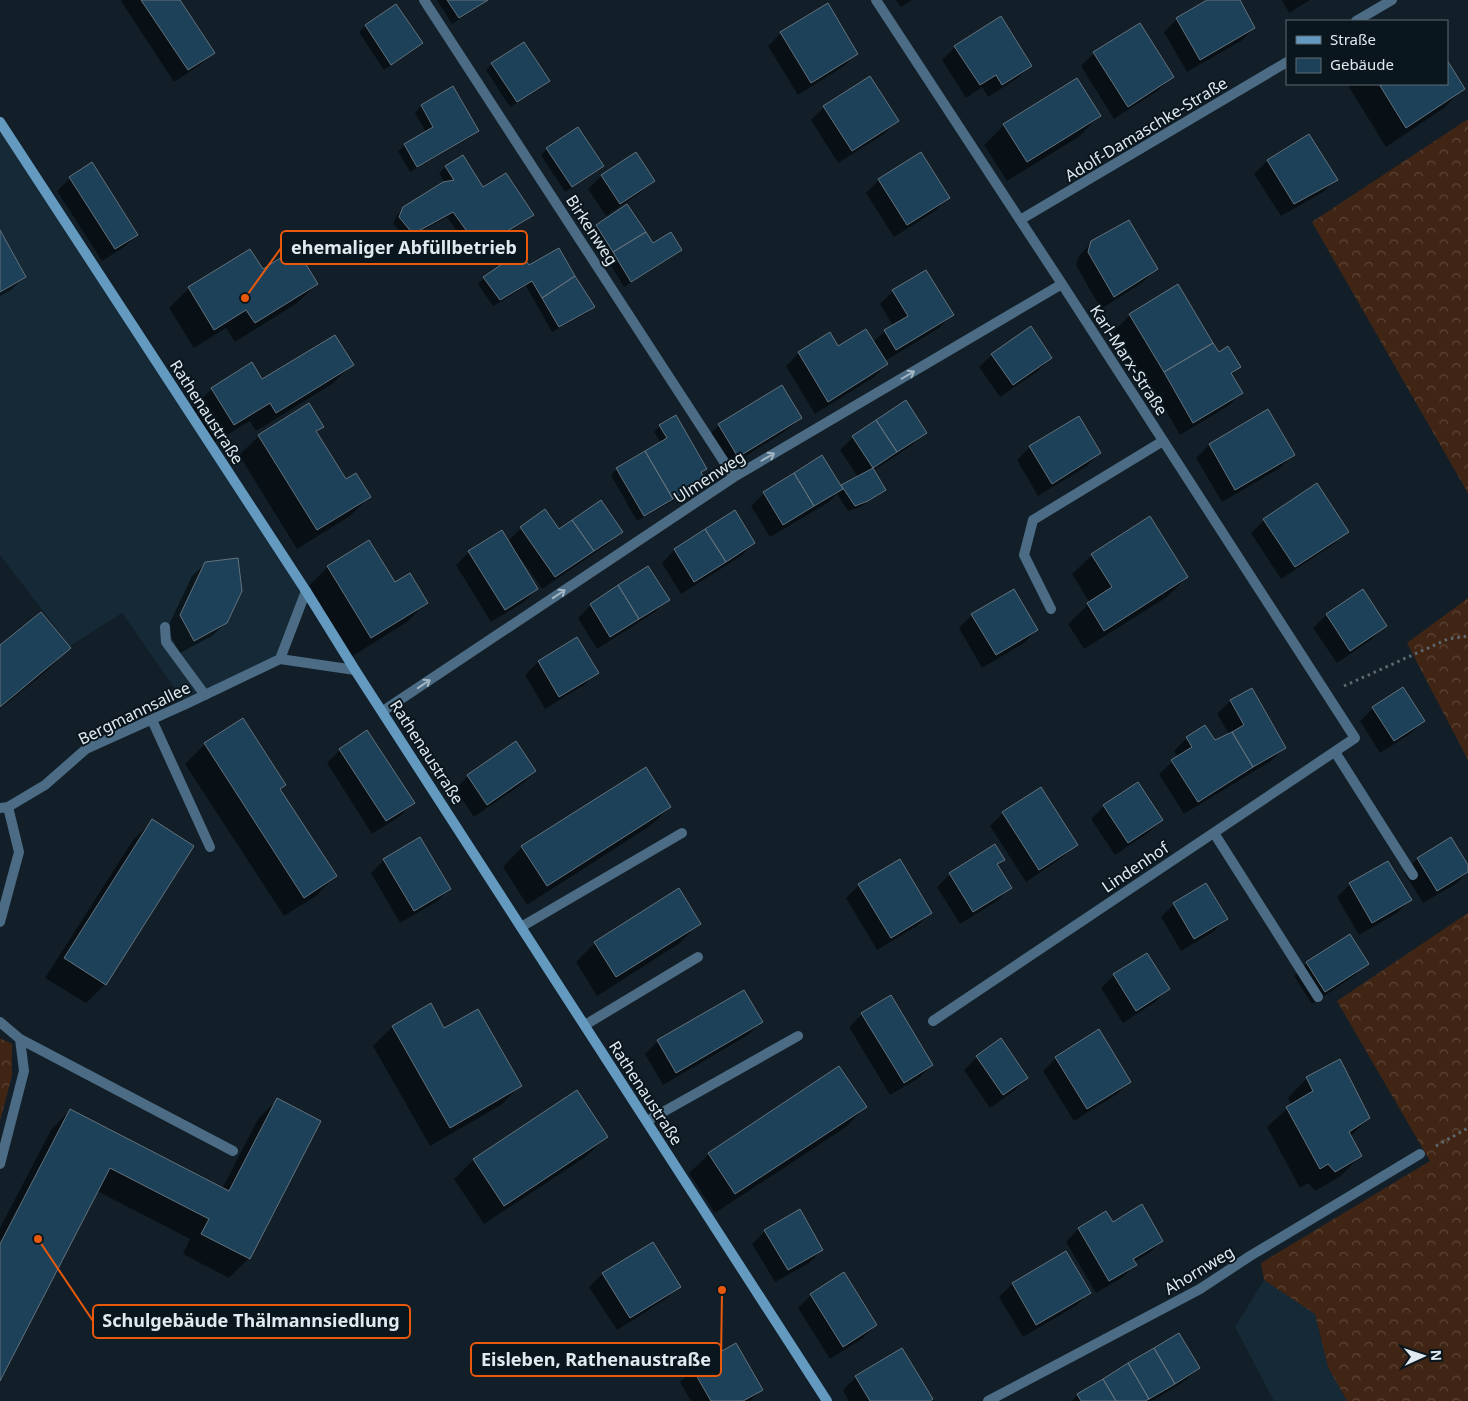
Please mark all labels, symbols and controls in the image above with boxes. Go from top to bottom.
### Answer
legend [1286,20,1448,85]
text: Straße [1330,29,1376,49]
text: Gebäude [1330,54,1394,74]
street label: Adolf-Damaschke-Straße [1061,72,1231,186]
street label: Birkenweg [561,190,623,270]
callout: ehemaliger Abfüllbetrieb [281,231,527,264]
text: ehemaliger Abfüllbetrieb [291,235,517,259]
street label: Karl-Marx-Straße [1085,301,1173,419]
street label: Rathenaustraße [165,356,249,468]
one-way arrow [901,369,915,379]
street label: Ulmenweg [669,446,749,508]
one-way arrow [761,452,775,462]
one-way arrow [552,589,566,599]
street label: Bergmannsallee [74,676,194,750]
one-way arrow [417,679,431,689]
street label: Rathenaustraße [385,696,469,808]
street label: Lindenhof [1097,836,1174,897]
street label: Rathenaustraße [604,1037,688,1149]
street label: Ahornweg [1160,1241,1238,1299]
callout: Schulgebäude Thälmannsiedlung [93,1305,410,1338]
text: Schulgebäude Thälmannsiedlung [102,1308,400,1332]
north arrow [1398,1331,1448,1381]
callout: Eisleben, Rathenaustraße [471,1343,721,1376]
text: Eisleben, Rathenaustraße [481,1347,711,1371]
text: N [1427,1349,1446,1361]

